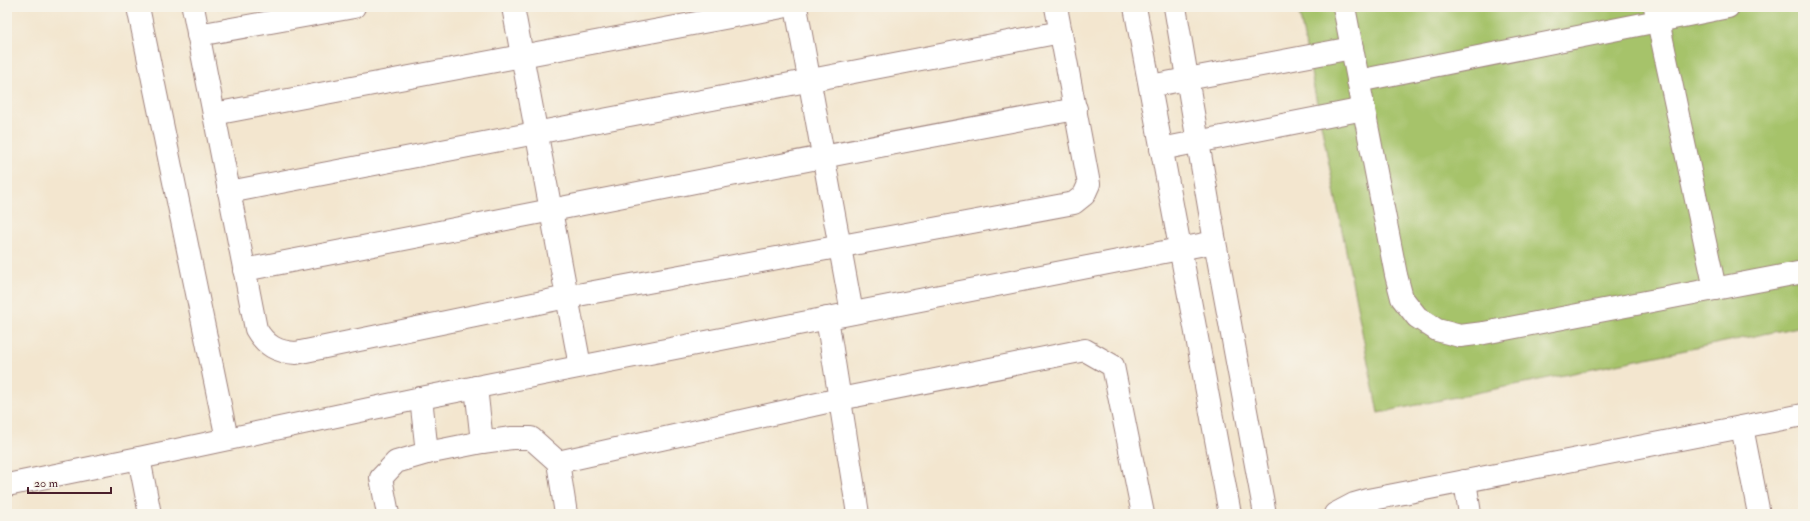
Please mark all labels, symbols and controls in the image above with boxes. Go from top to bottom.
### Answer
scale bar [28,469,111,495]
text: 20 m [34,476,59,491]

